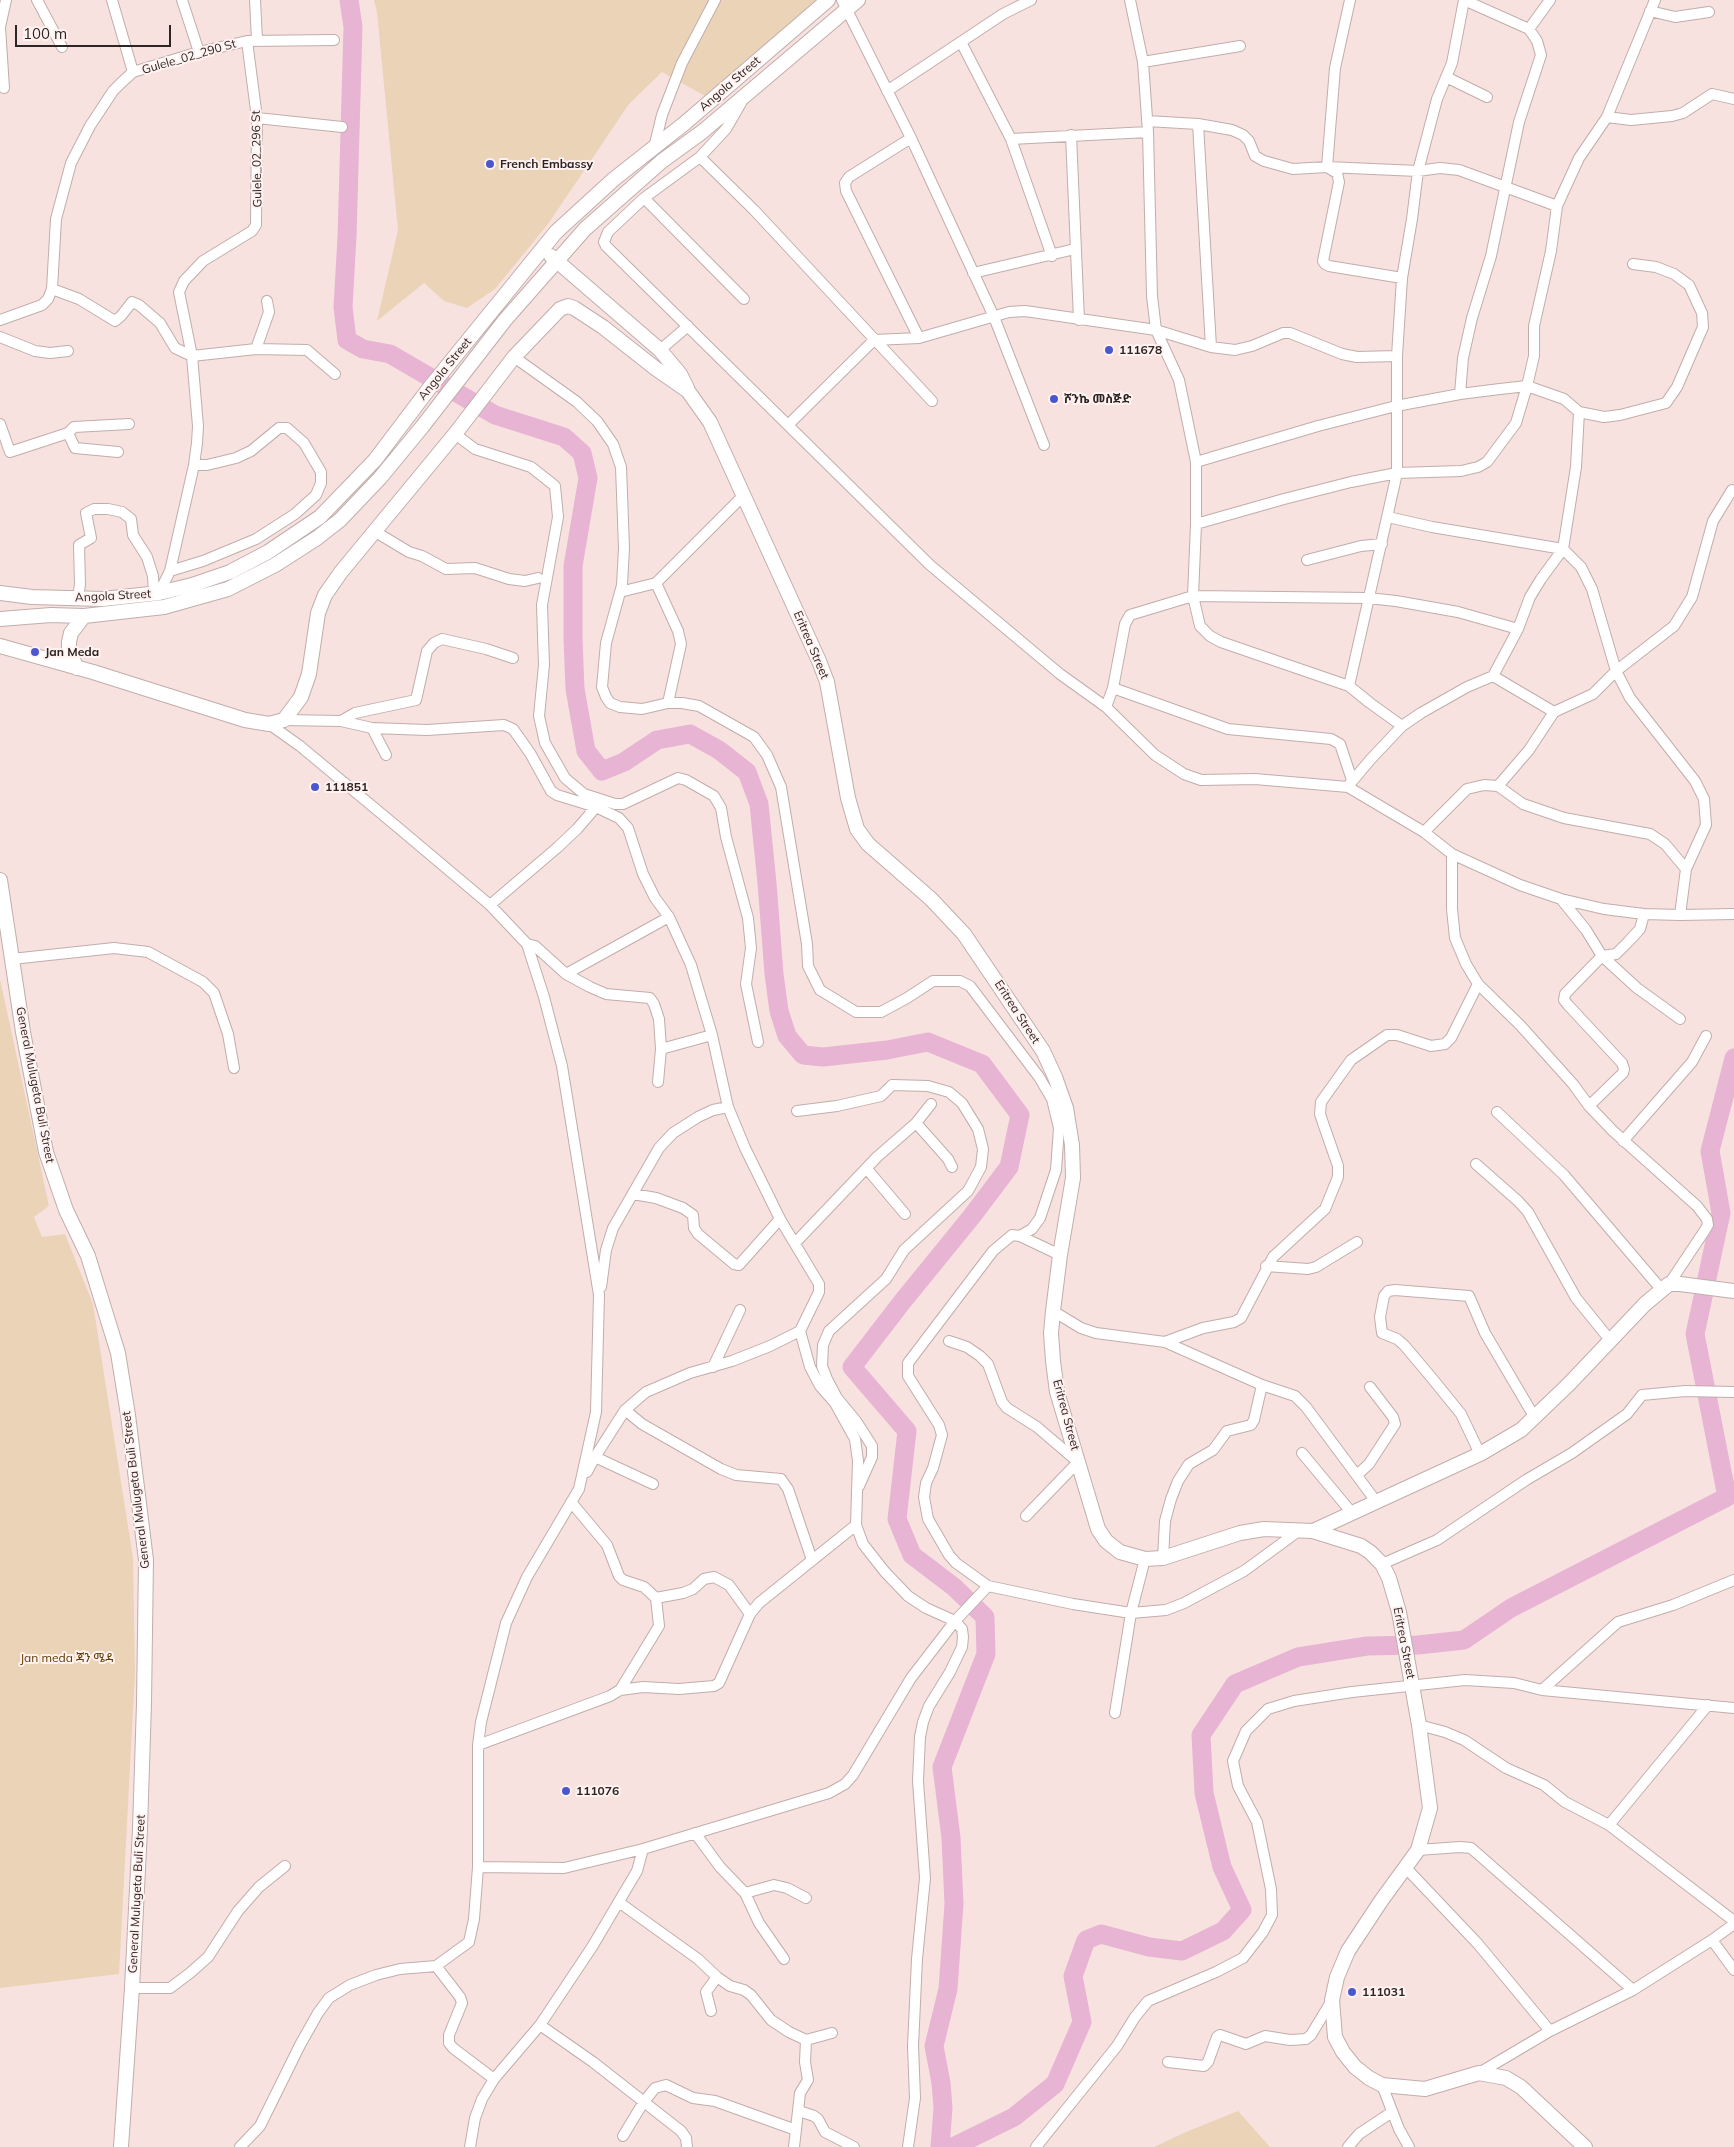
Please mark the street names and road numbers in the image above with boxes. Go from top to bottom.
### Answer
street label: Gulele_02_290 St [140,37,238,77]
street label: Angola Street [696,54,764,114]
street label: Gulele_02_296 St [249,110,265,208]
street label: Angola Street [415,335,475,403]
street label: Angola Street [75,587,151,605]
street label: Eritrea Street [790,609,832,681]
street label: Eritrea Street [991,978,1043,1046]
street label: General Mulugeta Buli Street [13,1006,57,1164]
street label: Eritrea Street [1050,1378,1082,1452]
street label: General Mulugeta Buli Street [119,1410,153,1570]
street label: Eritrea Street [1390,1606,1418,1680]
street label: General Mulugeta Buli Street [126,1814,148,1974]

